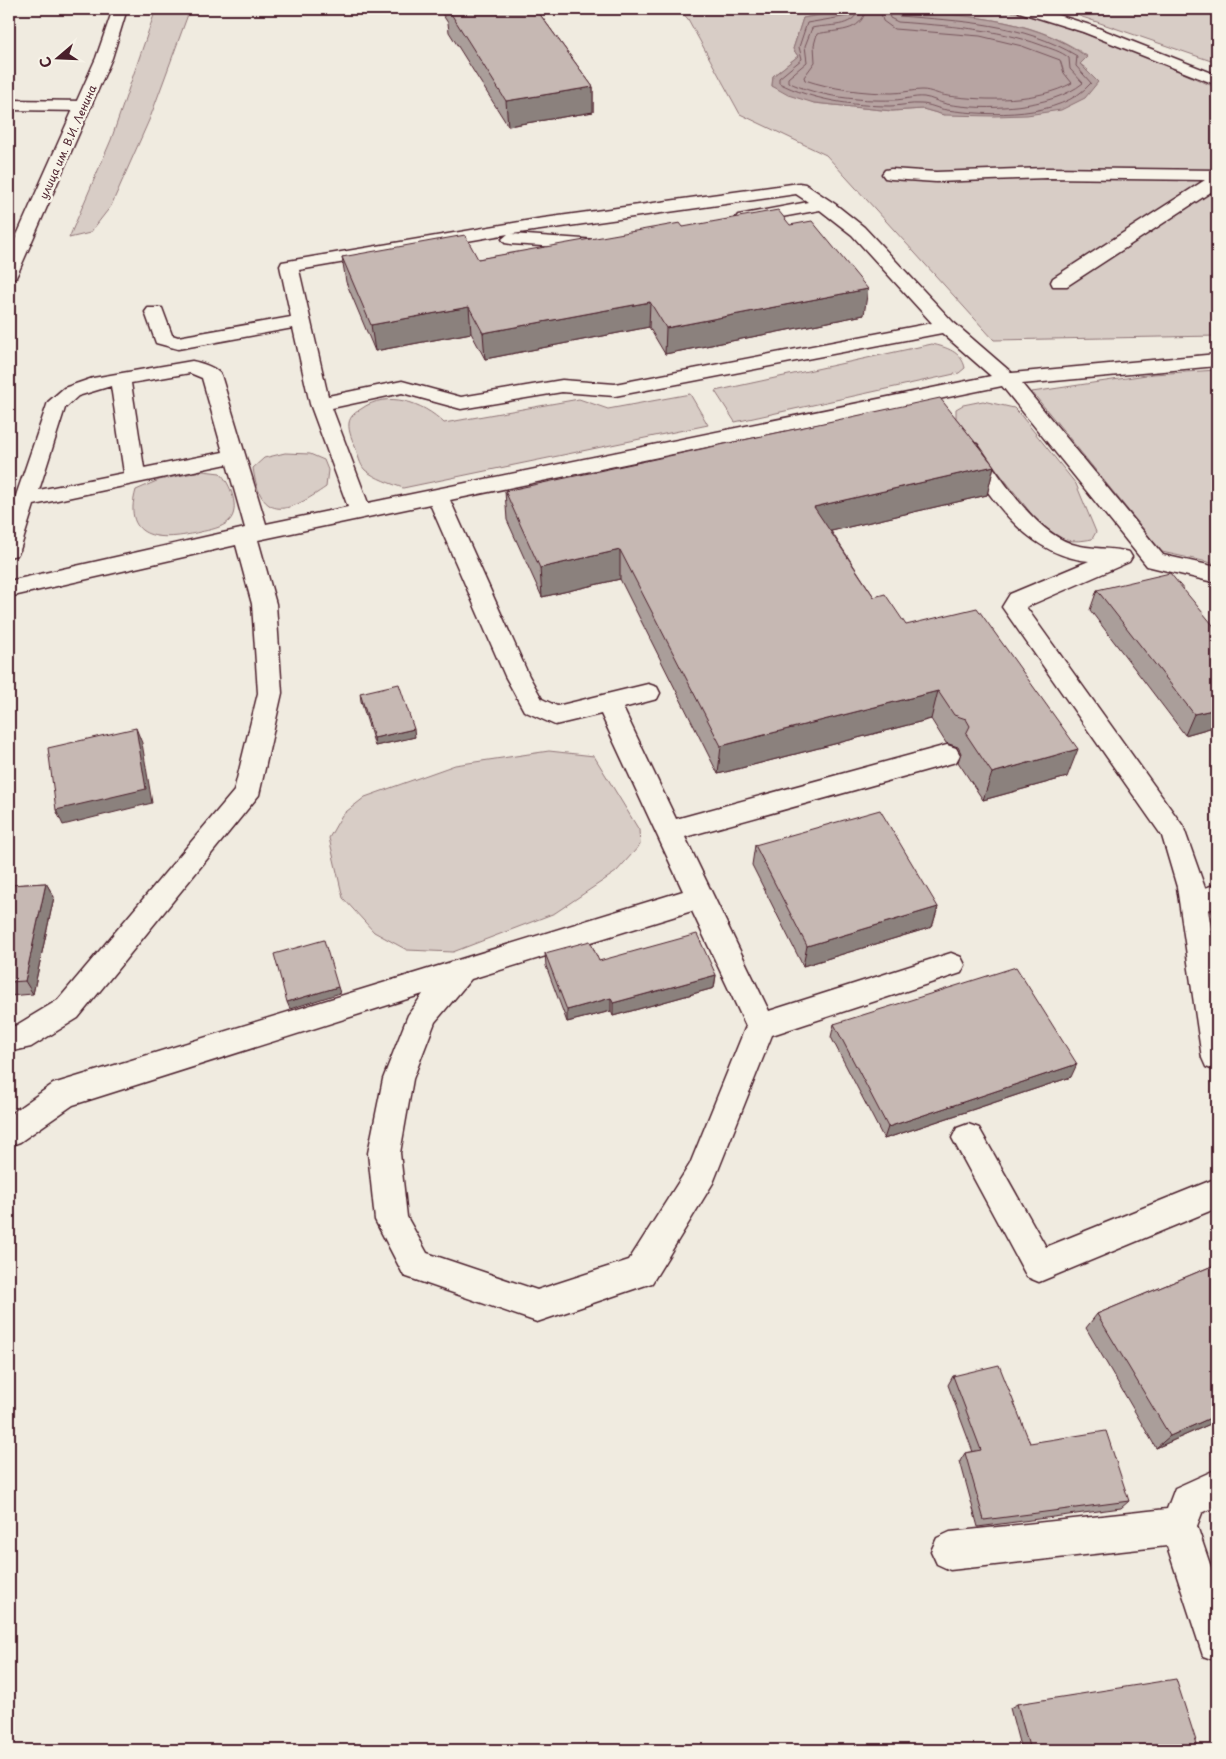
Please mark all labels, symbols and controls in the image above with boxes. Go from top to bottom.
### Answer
north arrow [32,32,82,82]
text: С [34,54,57,71]
street label: улица им. В.И. Ленина [35,82,100,202]

